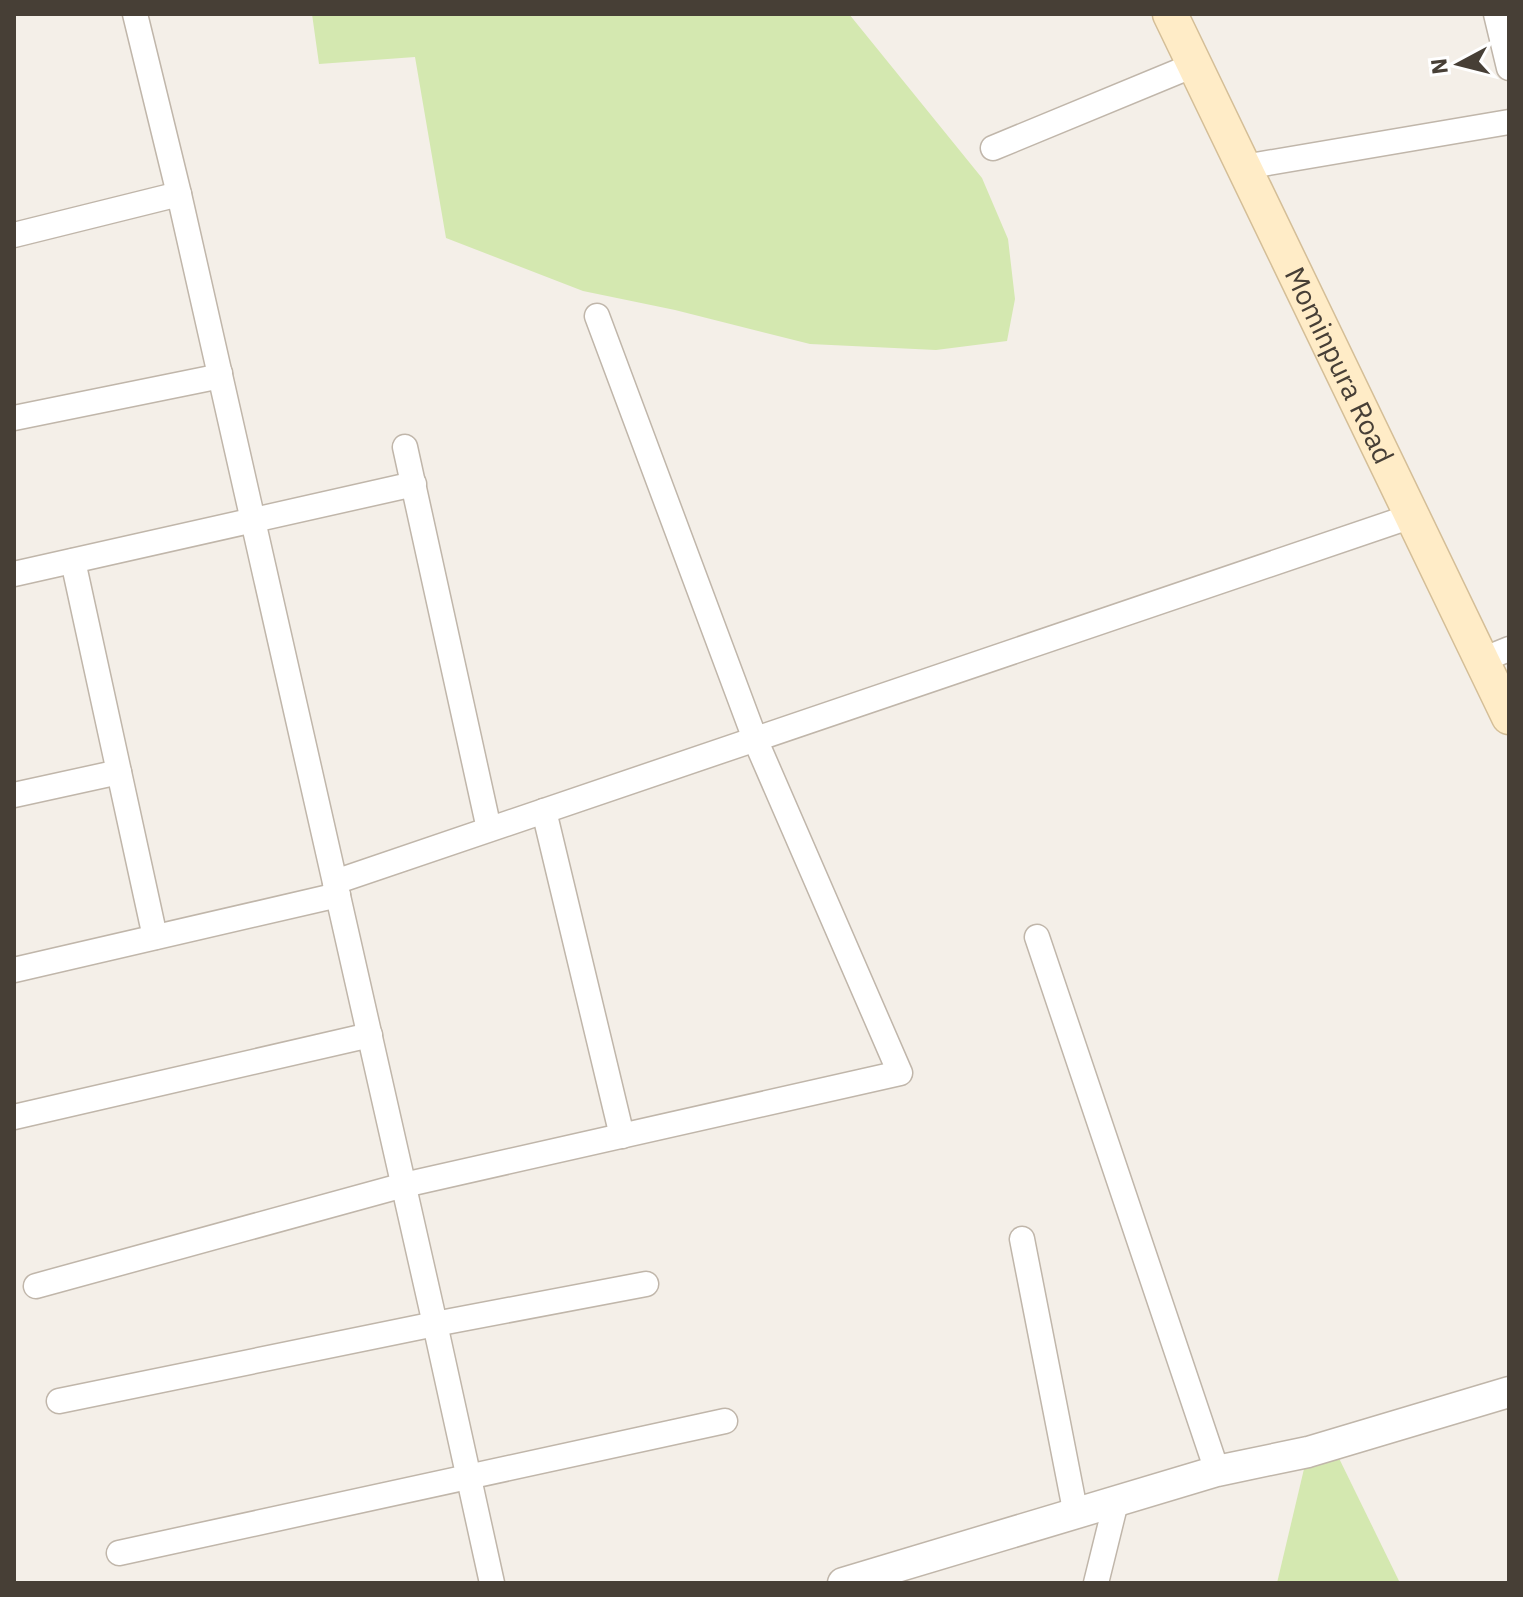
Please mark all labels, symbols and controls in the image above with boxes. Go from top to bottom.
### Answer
north arrow [1419,24,1499,104]
text: N [1423,57,1454,76]
street label: Mominpura Road [1277,261,1403,470]

